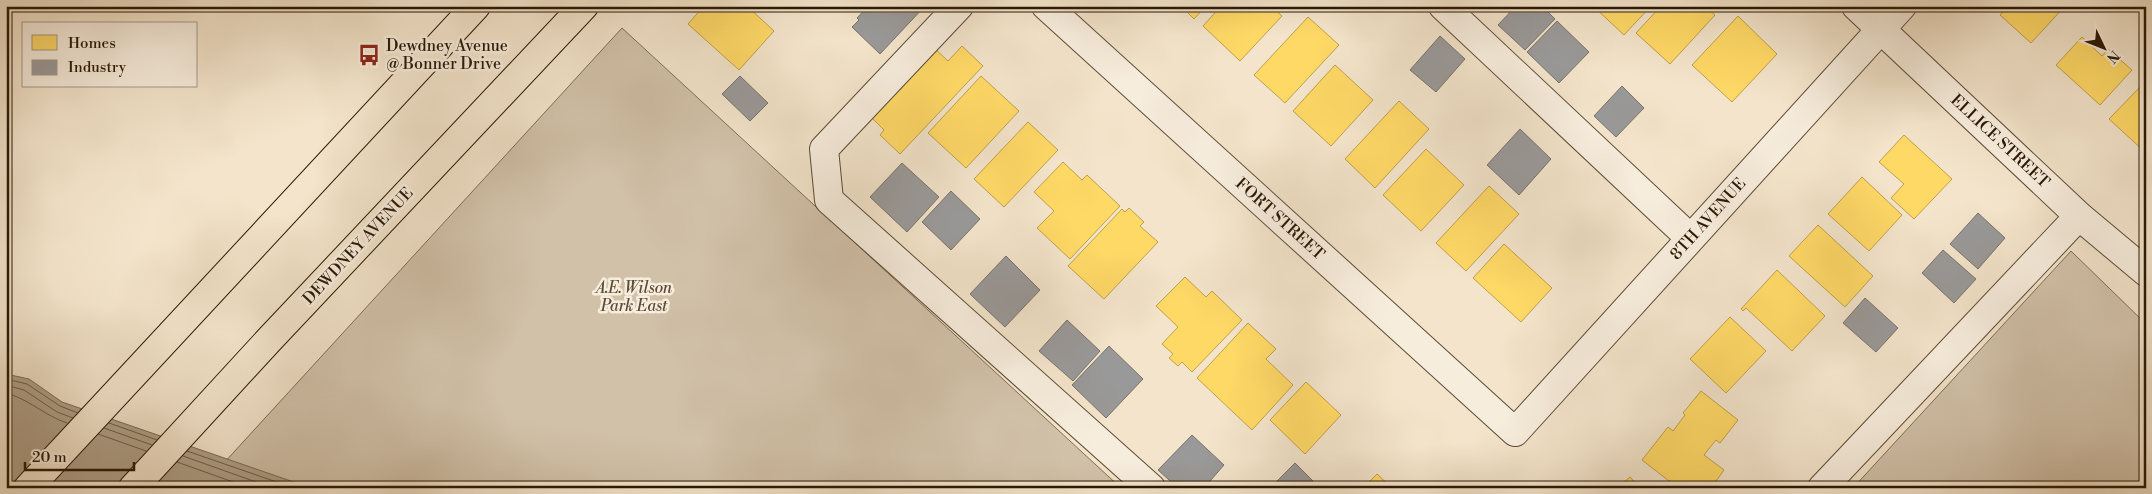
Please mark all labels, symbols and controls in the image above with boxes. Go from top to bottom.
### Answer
legend [22,22,198,88]
north arrow [2080,22,2130,72]
text: Homes [68,34,116,53]
place label: Dewdney Avenue @ Bonner Drive [386,36,508,74]
bus stop icon: Dewdney Avenue @ Bonner Drive [356,42,382,68]
text: N [2102,46,2123,66]
text: Industry [68,58,127,77]
street label: ELLICE STREET [1946,90,2054,192]
street label: FORT STREET [1231,174,1329,264]
street label: 8TH AVENUE [1666,174,1750,264]
street label: DEWDNEY AVENUE [299,183,417,309]
park label: A.E. Wilson Park East [594,278,673,316]
scale bar [25,439,134,471]
text: 20 m [32,448,67,467]

